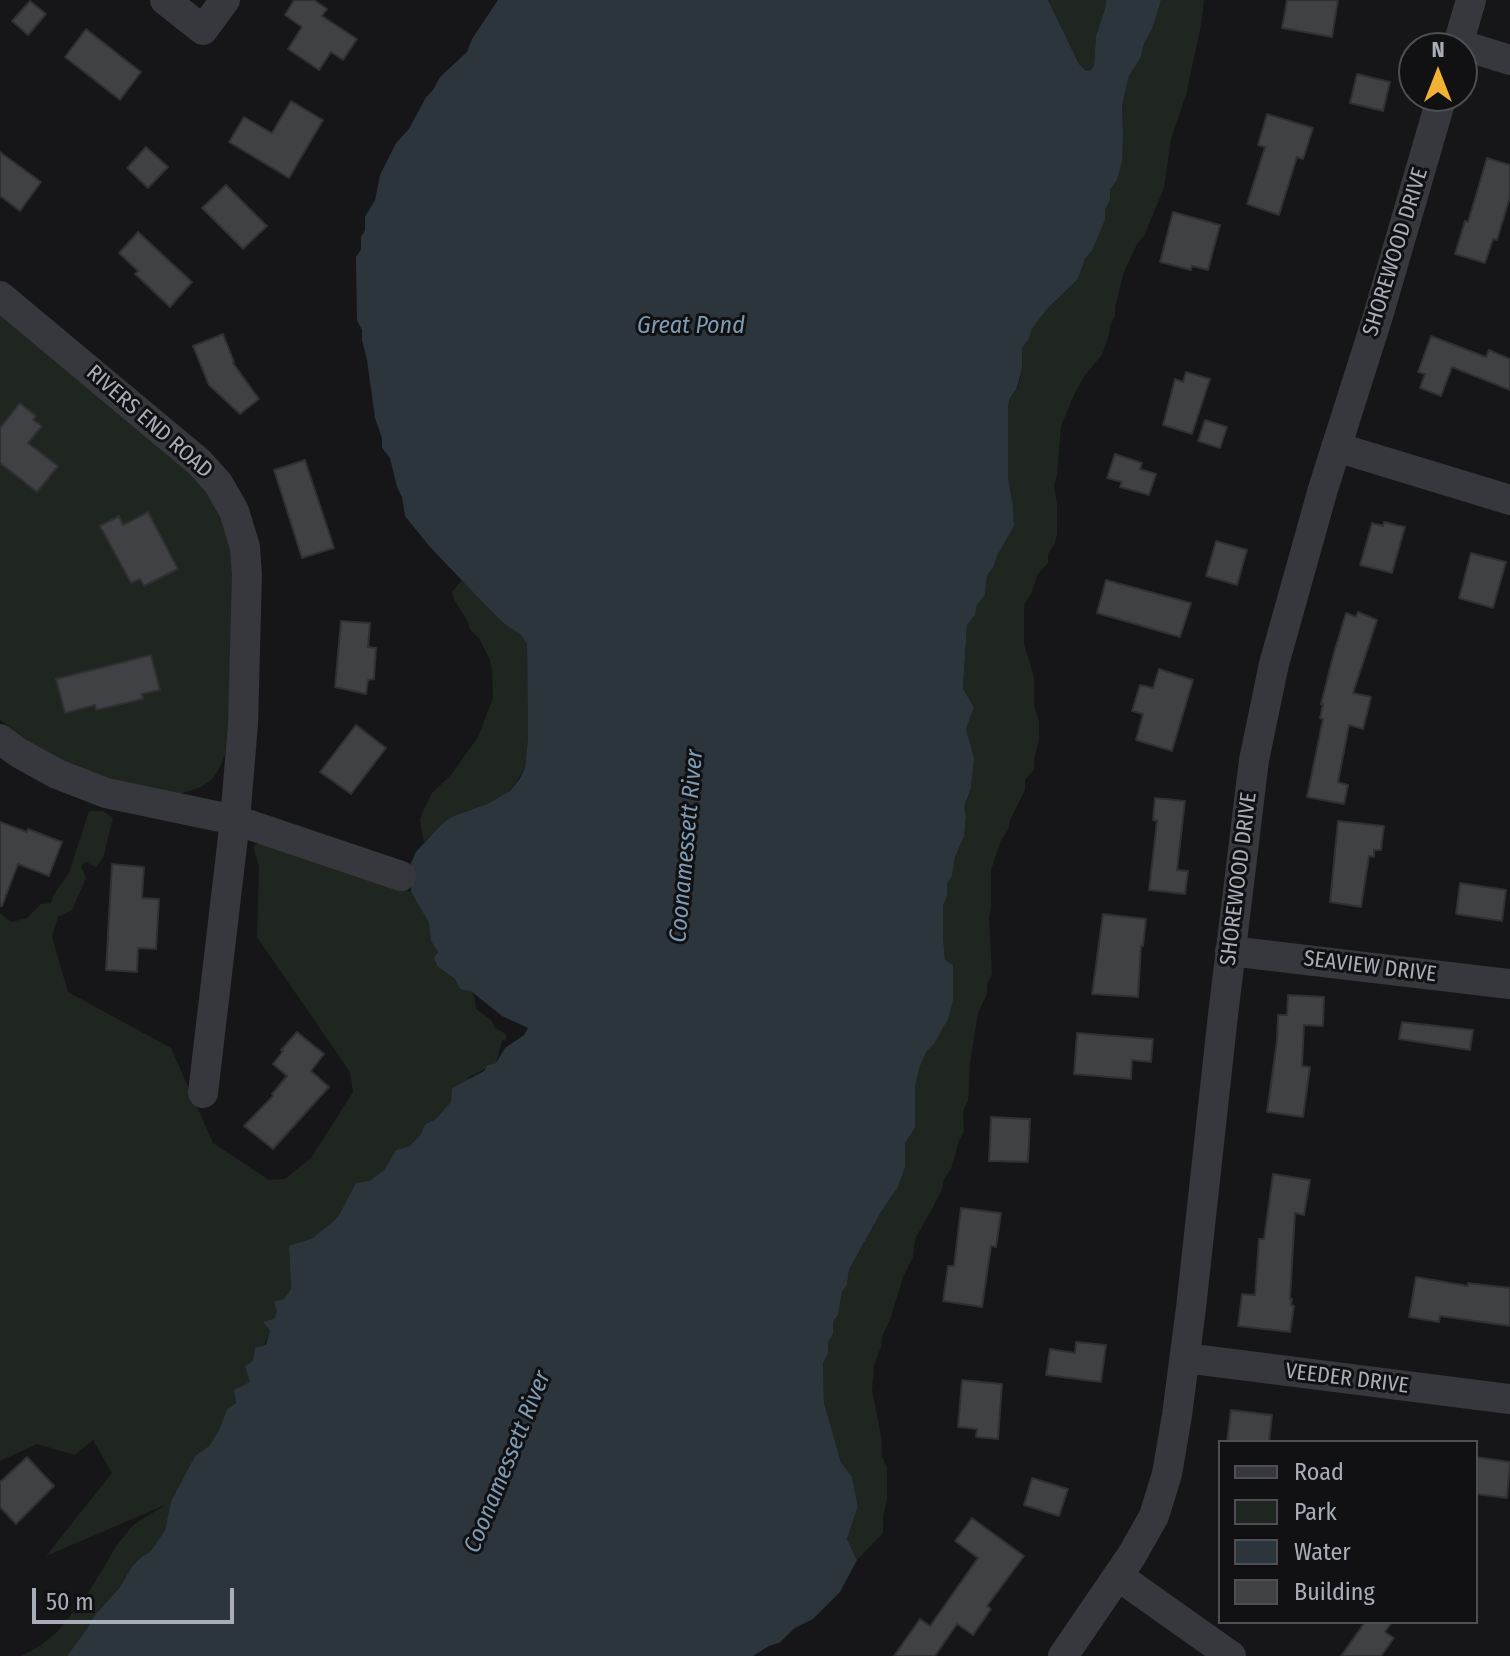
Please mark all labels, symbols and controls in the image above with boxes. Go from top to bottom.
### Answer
north arrow [1398,32,1478,112]
text: N [1431,36,1445,63]
street label: SHOREWOOD DRIVE [1358,165,1434,339]
water label: Great Pond [637,312,745,340]
street label: RIVERS END ROAD [81,360,217,484]
water label: Coonamessett River [664,748,710,944]
street label: SHOREWOOD DRIVE [1215,791,1263,967]
street label: SEAVIEW DRIVE [1302,946,1438,988]
street label: VEEDER DRIVE [1284,1358,1410,1400]
water label: Coonamessett River [458,1367,558,1557]
legend [1218,1440,1478,1624]
text: Road [1294,1458,1344,1486]
text: Park [1294,1498,1337,1526]
text: Water [1294,1538,1351,1566]
scale bar [36,1572,238,1622]
text: Building [1294,1578,1375,1606]
text: 50 m [46,1588,94,1616]

